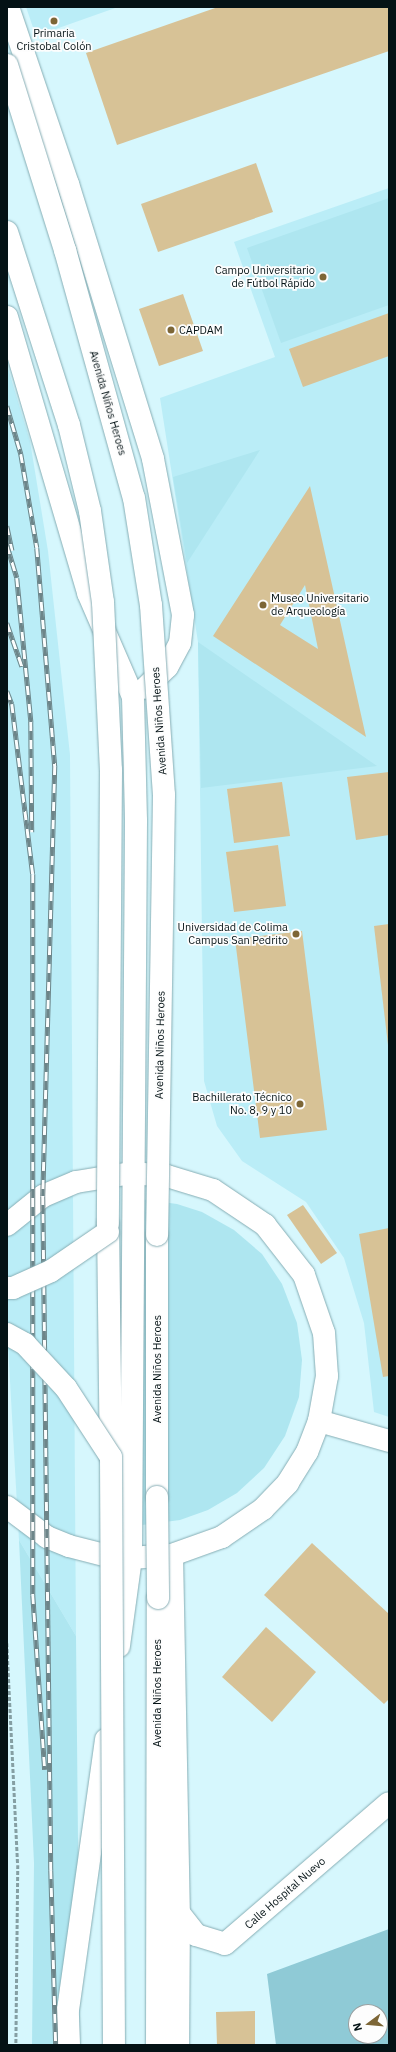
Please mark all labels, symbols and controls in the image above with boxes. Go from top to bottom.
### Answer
marker: Primaria Cristobal Colón [49,16,59,26]
place label: Primaria Cristobal Colón [16,27,92,53]
place label: Campo Universitario de Fútbol Rápido [215,264,315,290]
marker: Campo Universitario de Fútbol Rápido [318,272,328,282]
place label: CAPDAM [179,323,223,337]
marker: CAPDAM [166,325,176,335]
street label: Avenida Niños Heroes [87,349,129,457]
place label: Museo Universitario de Arqueología [271,592,369,618]
marker: Museo Universitario de Arqueología [258,600,268,610]
street label: Avenida Niños Heroes [149,667,169,775]
place label: Universidad de Colima Campus San Pedrito [178,921,288,947]
marker: Universidad de Colima Campus San Pedrito [291,929,301,939]
street label: Avenida Niños Heroes [152,991,168,1099]
place label: Bachillerato Técnico No. 8, 9 y 10 [192,1091,292,1117]
marker: Bachillerato Técnico No. 8, 9 y 10 [295,1099,305,1109]
street label: Avenida Niños Heroes [150,1315,164,1423]
street label: Avenida Niños Heroes [150,1639,164,1747]
street label: Calle Hospital Nuevo [242,1854,328,1932]
north arrow [348,2004,388,2044]
text: N [350,2021,365,2033]

